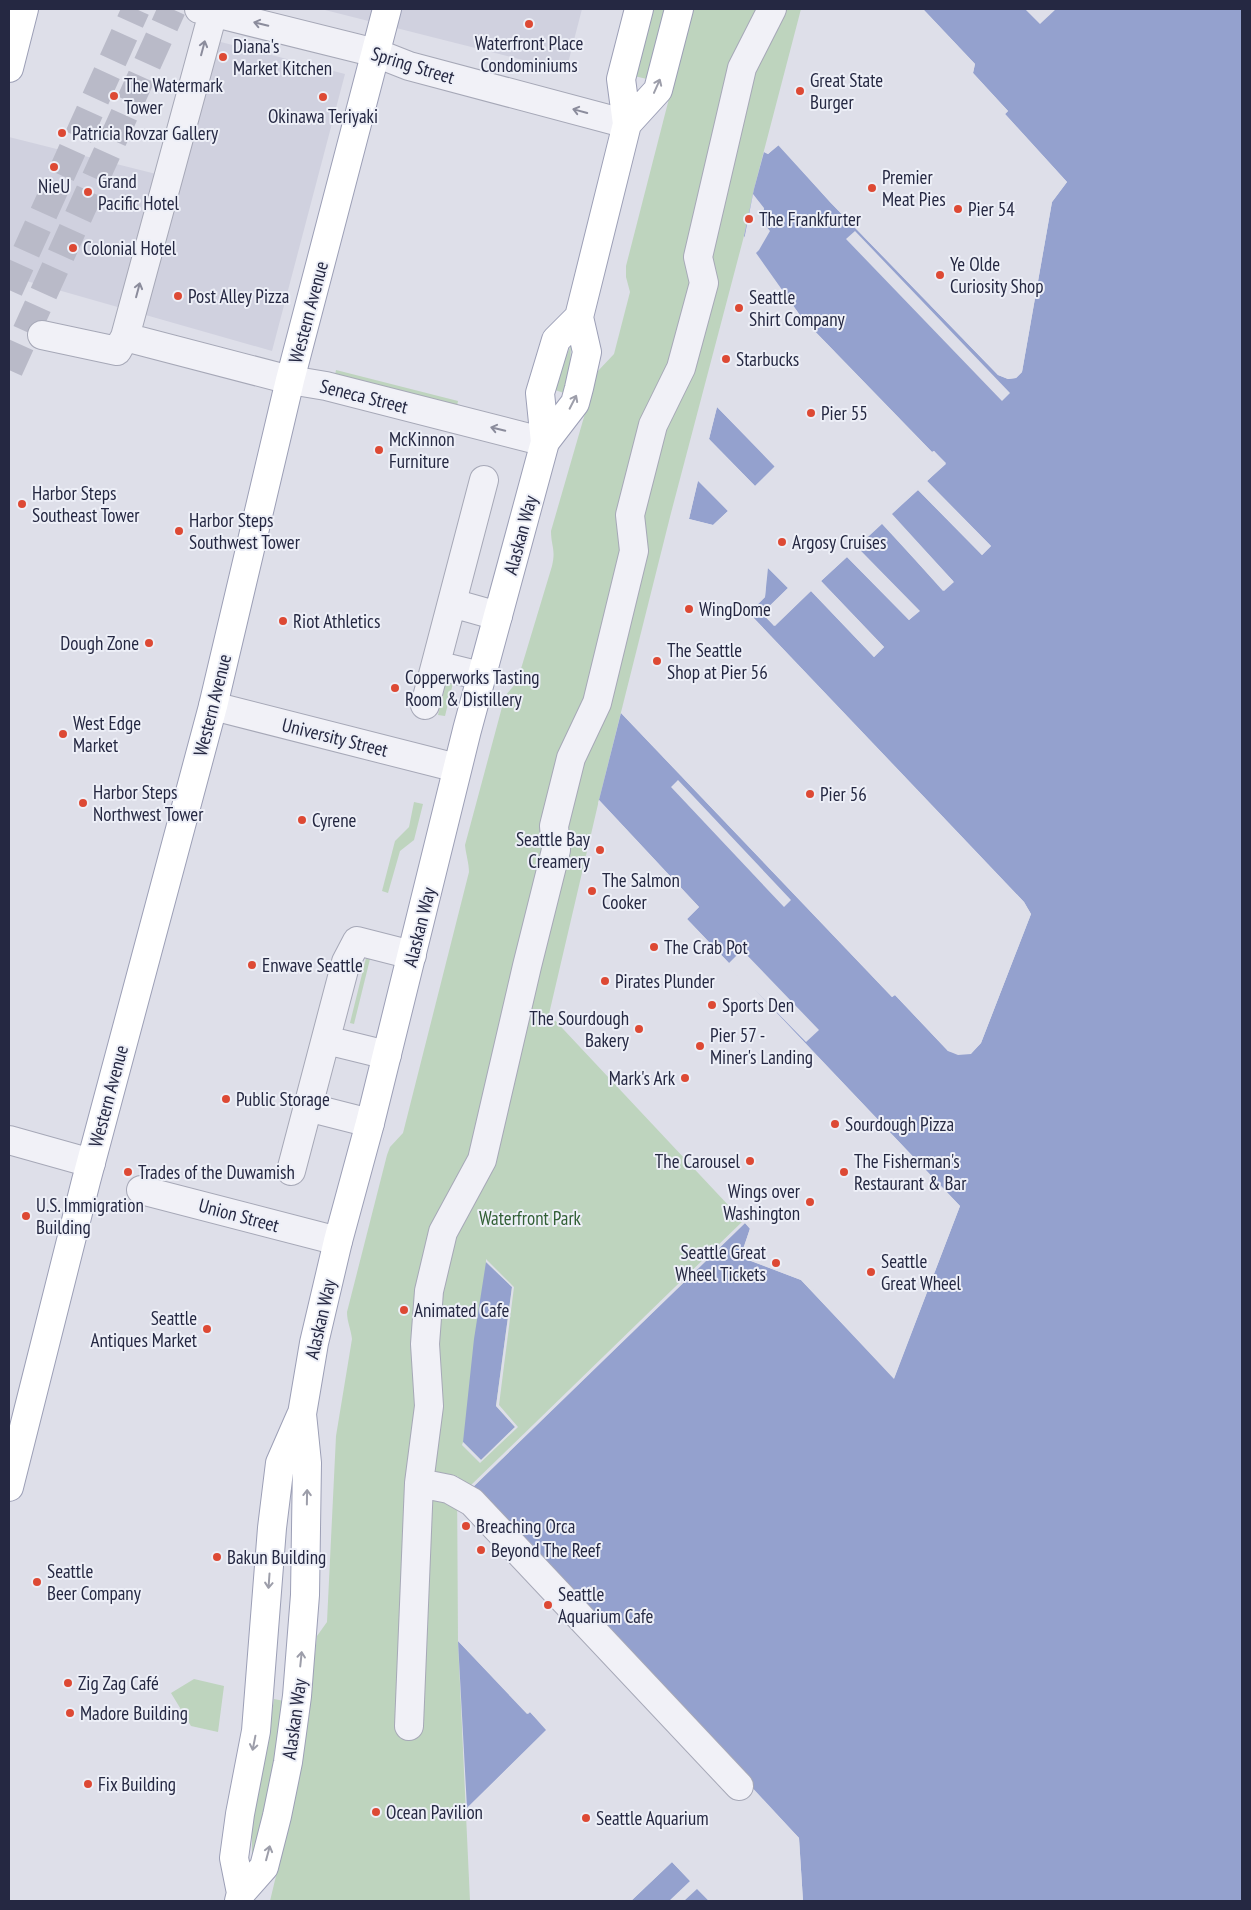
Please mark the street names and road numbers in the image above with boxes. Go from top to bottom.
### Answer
street label: Spring Street [369,41,458,89]
street label: Western Avenue [283,258,333,366]
street label: Seneca Street [318,374,411,419]
street label: Alaskan Way [498,492,542,577]
street label: Western Avenue [188,651,236,759]
street label: University Street [280,712,391,762]
street label: Alaskan Way [398,884,441,969]
street label: Western Avenue [83,1042,133,1150]
street label: Union Street [196,1193,283,1237]
street label: Alaskan Way [299,1276,341,1361]
street label: Alaskan Way [276,1676,312,1761]

